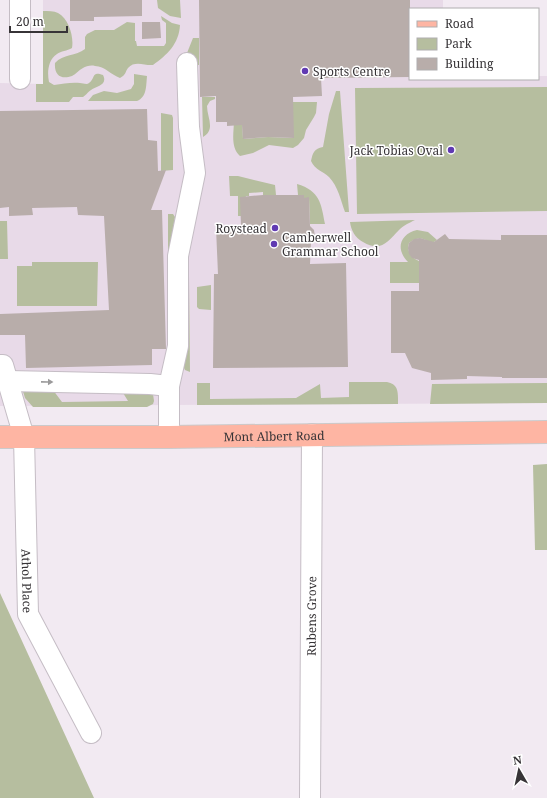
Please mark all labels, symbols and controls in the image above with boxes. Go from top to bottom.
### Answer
scale bar [10,8,67,34]
legend [409,8,539,80]
text: 20 m [16,13,44,30]
text: Road [445,15,475,32]
text: Park [445,35,473,52]
text: Building [445,55,494,72]
place label: Sports Centre [313,63,390,80]
marker: Sports Centre [300,66,310,76]
place label: Jack Tobias Oval [348,142,443,159]
marker: Jack Tobias Oval [446,145,456,155]
place label: Roystead [215,220,268,237]
marker: Roystead [270,223,280,233]
place label: Camberwell Grammar School [282,229,379,260]
marker: Camberwell Grammar School [269,239,279,249]
one-way arrow [41,379,54,385]
street label: Mont Albert Road [223,426,325,445]
street label: Athol Place [18,549,36,613]
street label: Rubens Grove [302,576,320,656]
north arrow [499,750,539,790]
text: N [512,751,523,768]

